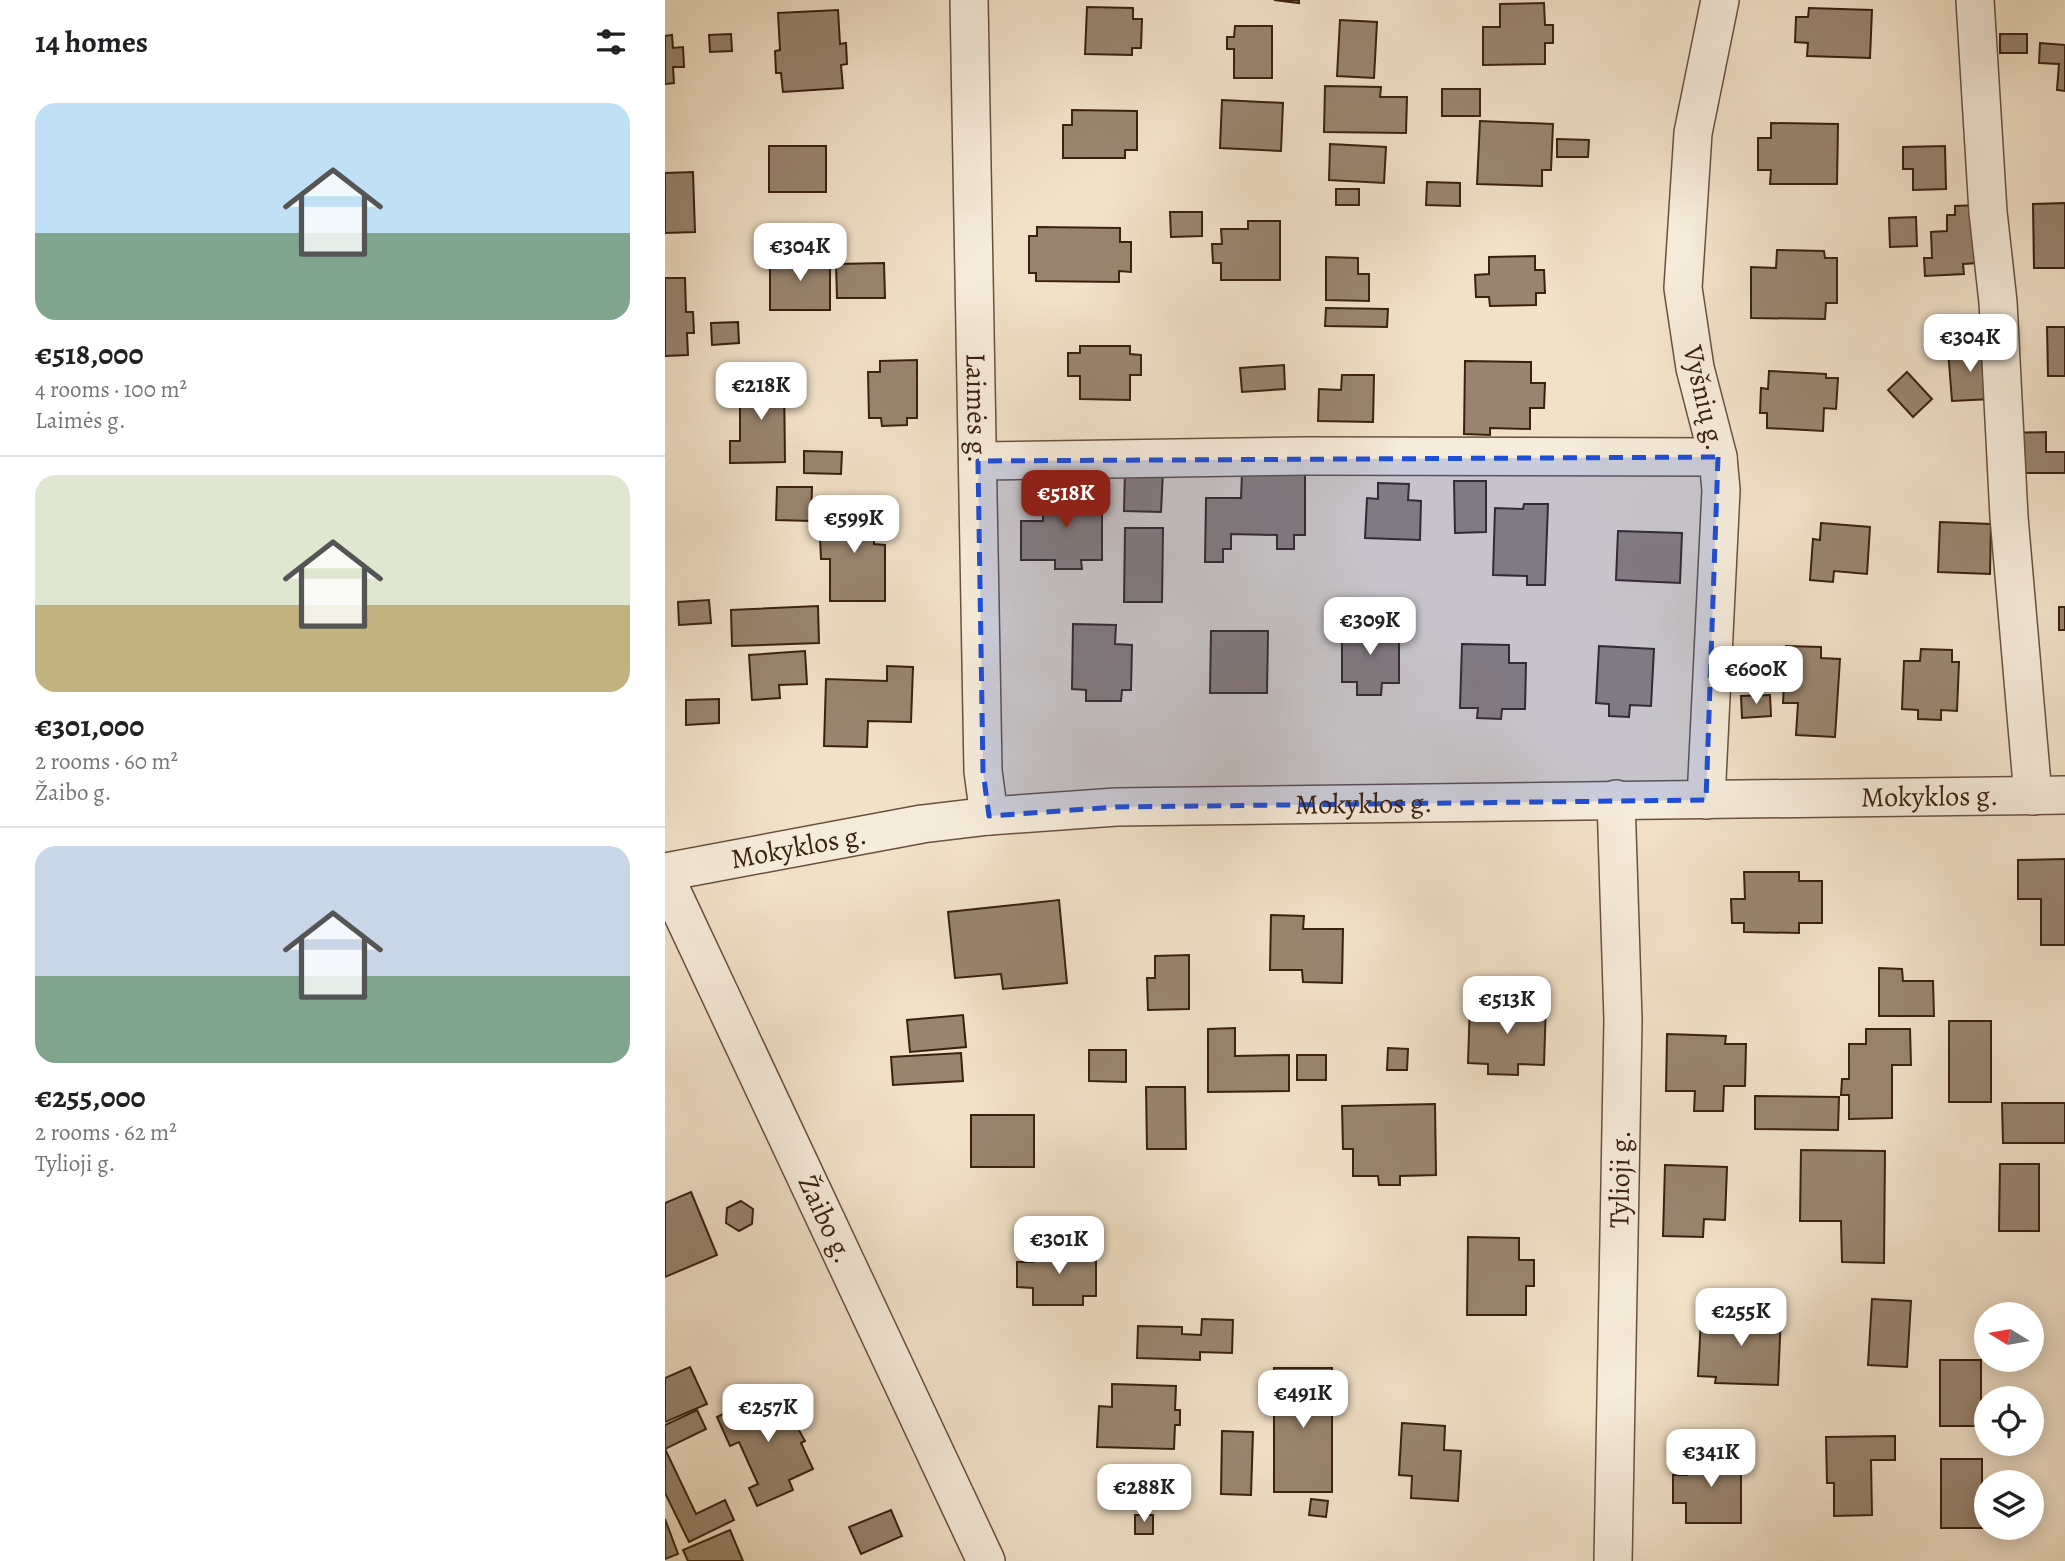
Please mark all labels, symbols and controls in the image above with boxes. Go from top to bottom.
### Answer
text: 14 homes [35,22,148,62]
icon: filters [592,23,630,61]
icon: home [270,149,396,275]
pin: €304K [751,224,849,283]
text: €304K [770,230,830,261]
pin: €304K [1921,314,2019,374]
text: €304K [1940,321,2000,352]
text: €518,000 [35,334,144,374]
street label: Vyšnių g. [1673,341,1735,454]
street label: Laimės g. [956,352,996,463]
pin: €218K [712,362,810,422]
text: €218K [732,369,790,400]
text: 4 rooms · 100 m² [35,374,187,405]
text: Laimės g. [35,405,126,436]
pin: €518K [1017,470,1115,530]
text: €518K [1037,477,1095,508]
pin: €599K [805,496,903,555]
text: €599K [824,502,884,533]
icon: home [270,521,396,647]
pin: €309K [1321,598,1419,657]
text: €309K [1340,604,1400,635]
pin: €600K [1707,646,1805,706]
text: €600K [1725,653,1787,684]
text: €301,000 [35,706,144,746]
text: 2 rooms · 60 m² [35,746,178,777]
text: Žaibo g. [35,777,112,808]
street label: Mokyklos g. [1861,777,1999,817]
street label: Mokyklos g. [1295,784,1433,824]
street label: Mokyklos g. [728,816,870,878]
icon: home [270,892,396,1018]
pin: €513K [1458,976,1556,1036]
text: €513K [1479,983,1535,1014]
text: €255,000 [35,1077,146,1117]
text: 2 rooms · 62 m² [35,1117,177,1148]
street label: Tylioji g. [1600,1130,1640,1228]
text: Tylioji g. [35,1148,116,1179]
street label: Žaibo g. [789,1169,863,1269]
pin: €301K [1010,1216,1108,1276]
text: €301K [1030,1223,1088,1254]
pin: €255K [1692,1288,1790,1348]
text: €255K [1711,1295,1771,1326]
north arrow [1974,1302,2044,1372]
map controls [1974,1302,2044,1540]
pin: €491K [1254,1370,1352,1430]
text: €491K [1274,1377,1332,1408]
pin: €257K [719,1384,817,1444]
button: locate [1974,1386,2044,1456]
text: €257K [738,1391,798,1422]
pin: €341K [1662,1430,1760,1489]
text: €341K [1682,1436,1740,1467]
pin: €288K [1095,1464,1193,1524]
button: layers [1974,1470,2044,1540]
text: €288K [1113,1471,1175,1502]

